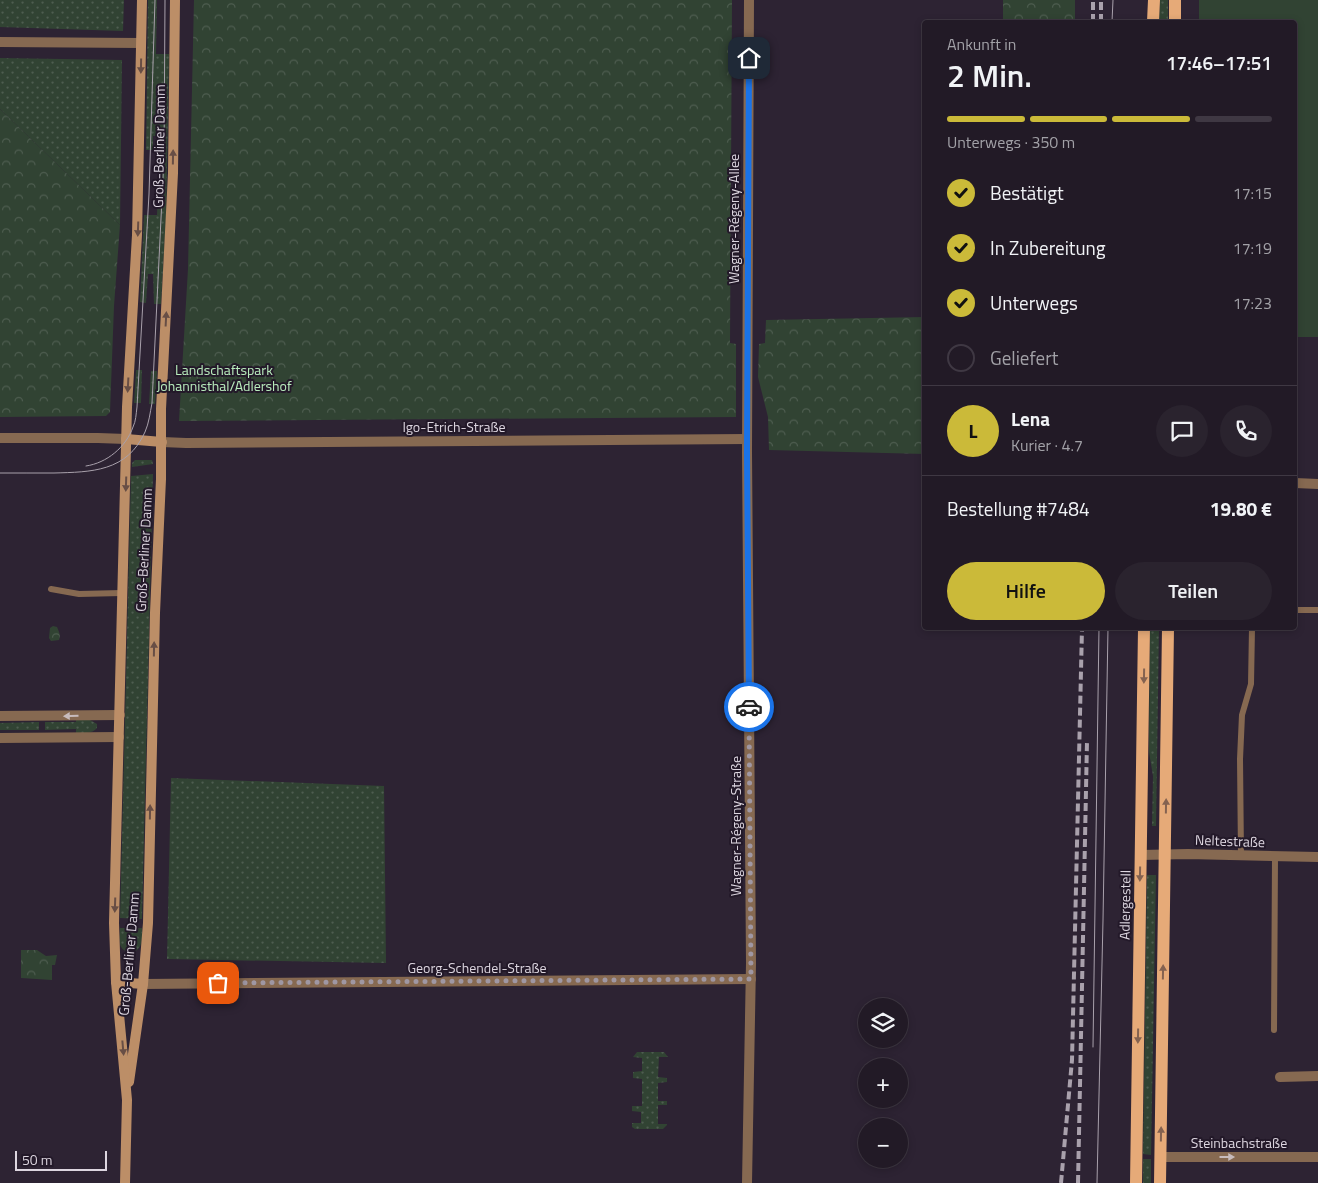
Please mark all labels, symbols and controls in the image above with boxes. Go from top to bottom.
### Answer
text: Ankunft in [947,32,1016,56]
pin [728,37,770,79]
icon: home [735,44,763,72]
text: 17:46–17:51 [1166,48,1272,77]
text: 2 Min. [947,51,1032,99]
one-way arrow [137,58,145,74]
street label: Groß-Berliner Damm [147,84,170,208]
text: Unterwegs · 350 m [947,130,1075,154]
one-way arrow [169,149,177,165]
street label: Wagner-Régeny-Allee [723,154,744,284]
text: Bestätigt [990,178,1064,207]
icon: check [947,179,975,207]
text: 17:15 [1233,181,1272,205]
one-way arrow [133,221,141,237]
text: In Zubereitung [990,233,1106,262]
icon: check [947,234,975,262]
text: 17:19 [1233,236,1272,260]
text: Unterwegs [990,288,1078,317]
icon: check [947,289,975,317]
text: 17:23 [1233,291,1272,315]
one-way arrow [162,311,170,327]
text: Geliefert [990,343,1058,372]
park label: Landschaftspark Johannisthal/Adlershof [156,359,292,396]
one-way arrow [124,377,132,393]
text: Lena [1011,404,1050,433]
button: chat [1156,405,1208,457]
button: phone [1220,405,1272,457]
street label: Igo-Etrich-Straße [402,416,506,437]
text: L [969,416,977,445]
text: Kurier · 4.7 [1011,433,1083,457]
one-way arrow [122,476,130,492]
street label: Groß-Berliner Damm [130,488,157,612]
text: Bestellung #7484 [947,494,1090,523]
text: 19.80 € [1210,494,1272,523]
button: Hilfe [947,562,1105,620]
button: Teilen [1115,562,1272,620]
one-way arrow [150,641,158,657]
one-way arrow [1140,668,1148,684]
courier [724,682,774,732]
icon: car [735,693,763,721]
one-way arrow [63,712,79,720]
street label: Wagner-Régeny-Straße [725,756,746,896]
one-way arrow [1162,797,1170,813]
one-way arrow [146,803,154,819]
street label: Neltestraße [1195,829,1265,852]
one-way arrow [1136,866,1144,882]
street label: Adlergestell [1113,870,1136,940]
street label: Groß-Berliner Damm [113,891,144,1016]
one-way arrow [110,897,118,913]
street label: Georg-Schendel-Straße [407,957,547,978]
pin [197,962,239,1004]
one-way arrow [1160,964,1168,980]
icon: bag [204,969,232,997]
map controls [858,998,908,1168]
button: layers [858,998,908,1048]
one-way arrow [1134,1028,1142,1044]
one-way arrow [119,1040,127,1056]
button: + [858,1058,908,1108]
button: − [858,1118,908,1168]
one-way arrow [1157,1126,1165,1142]
street label: Steinbachstraße [1191,1132,1287,1153]
scale bar [15,1148,108,1171]
text: 50 m [22,1149,52,1170]
one-way arrow [1219,1153,1235,1161]

